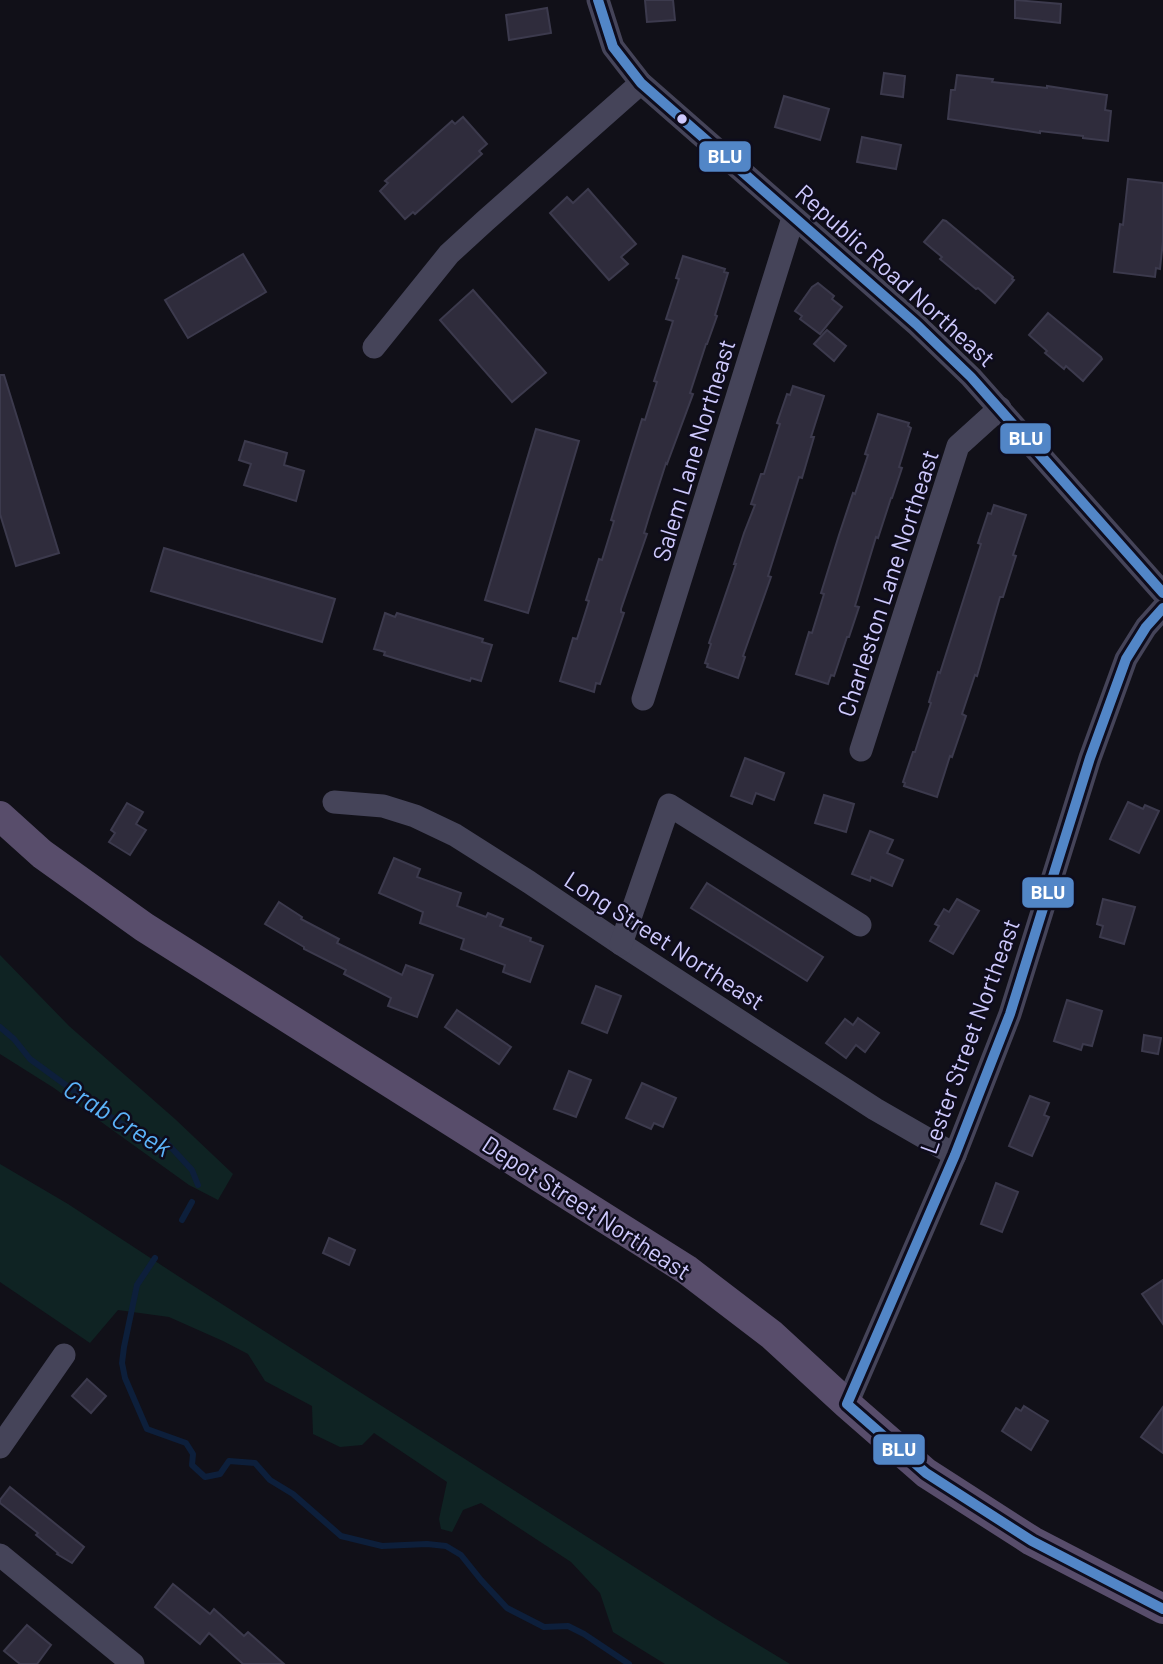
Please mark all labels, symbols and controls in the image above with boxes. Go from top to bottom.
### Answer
unlabelled marker [675,112,689,126]
line badge: BLU [698,140,752,173]
text: BLU [708,144,742,167]
street label: Republic Road Northeast [790,178,1002,372]
street label: Salem Lane Northeast [645,336,741,564]
line badge: BLU [999,422,1052,455]
text: BLU [1009,426,1043,449]
street label: Charleston Lane Northeast [830,446,944,720]
street label: Long Street Northeast [560,864,770,1016]
line badge: BLU [1021,876,1075,909]
text: BLU [1031,880,1065,903]
street label: Lester Street Northeast [913,915,1025,1157]
water label: Crab Creek [59,1072,178,1162]
street label: Depot Street Northeast [477,1129,697,1285]
line badge: BLU [872,1433,926,1466]
text: BLU [882,1437,916,1460]

